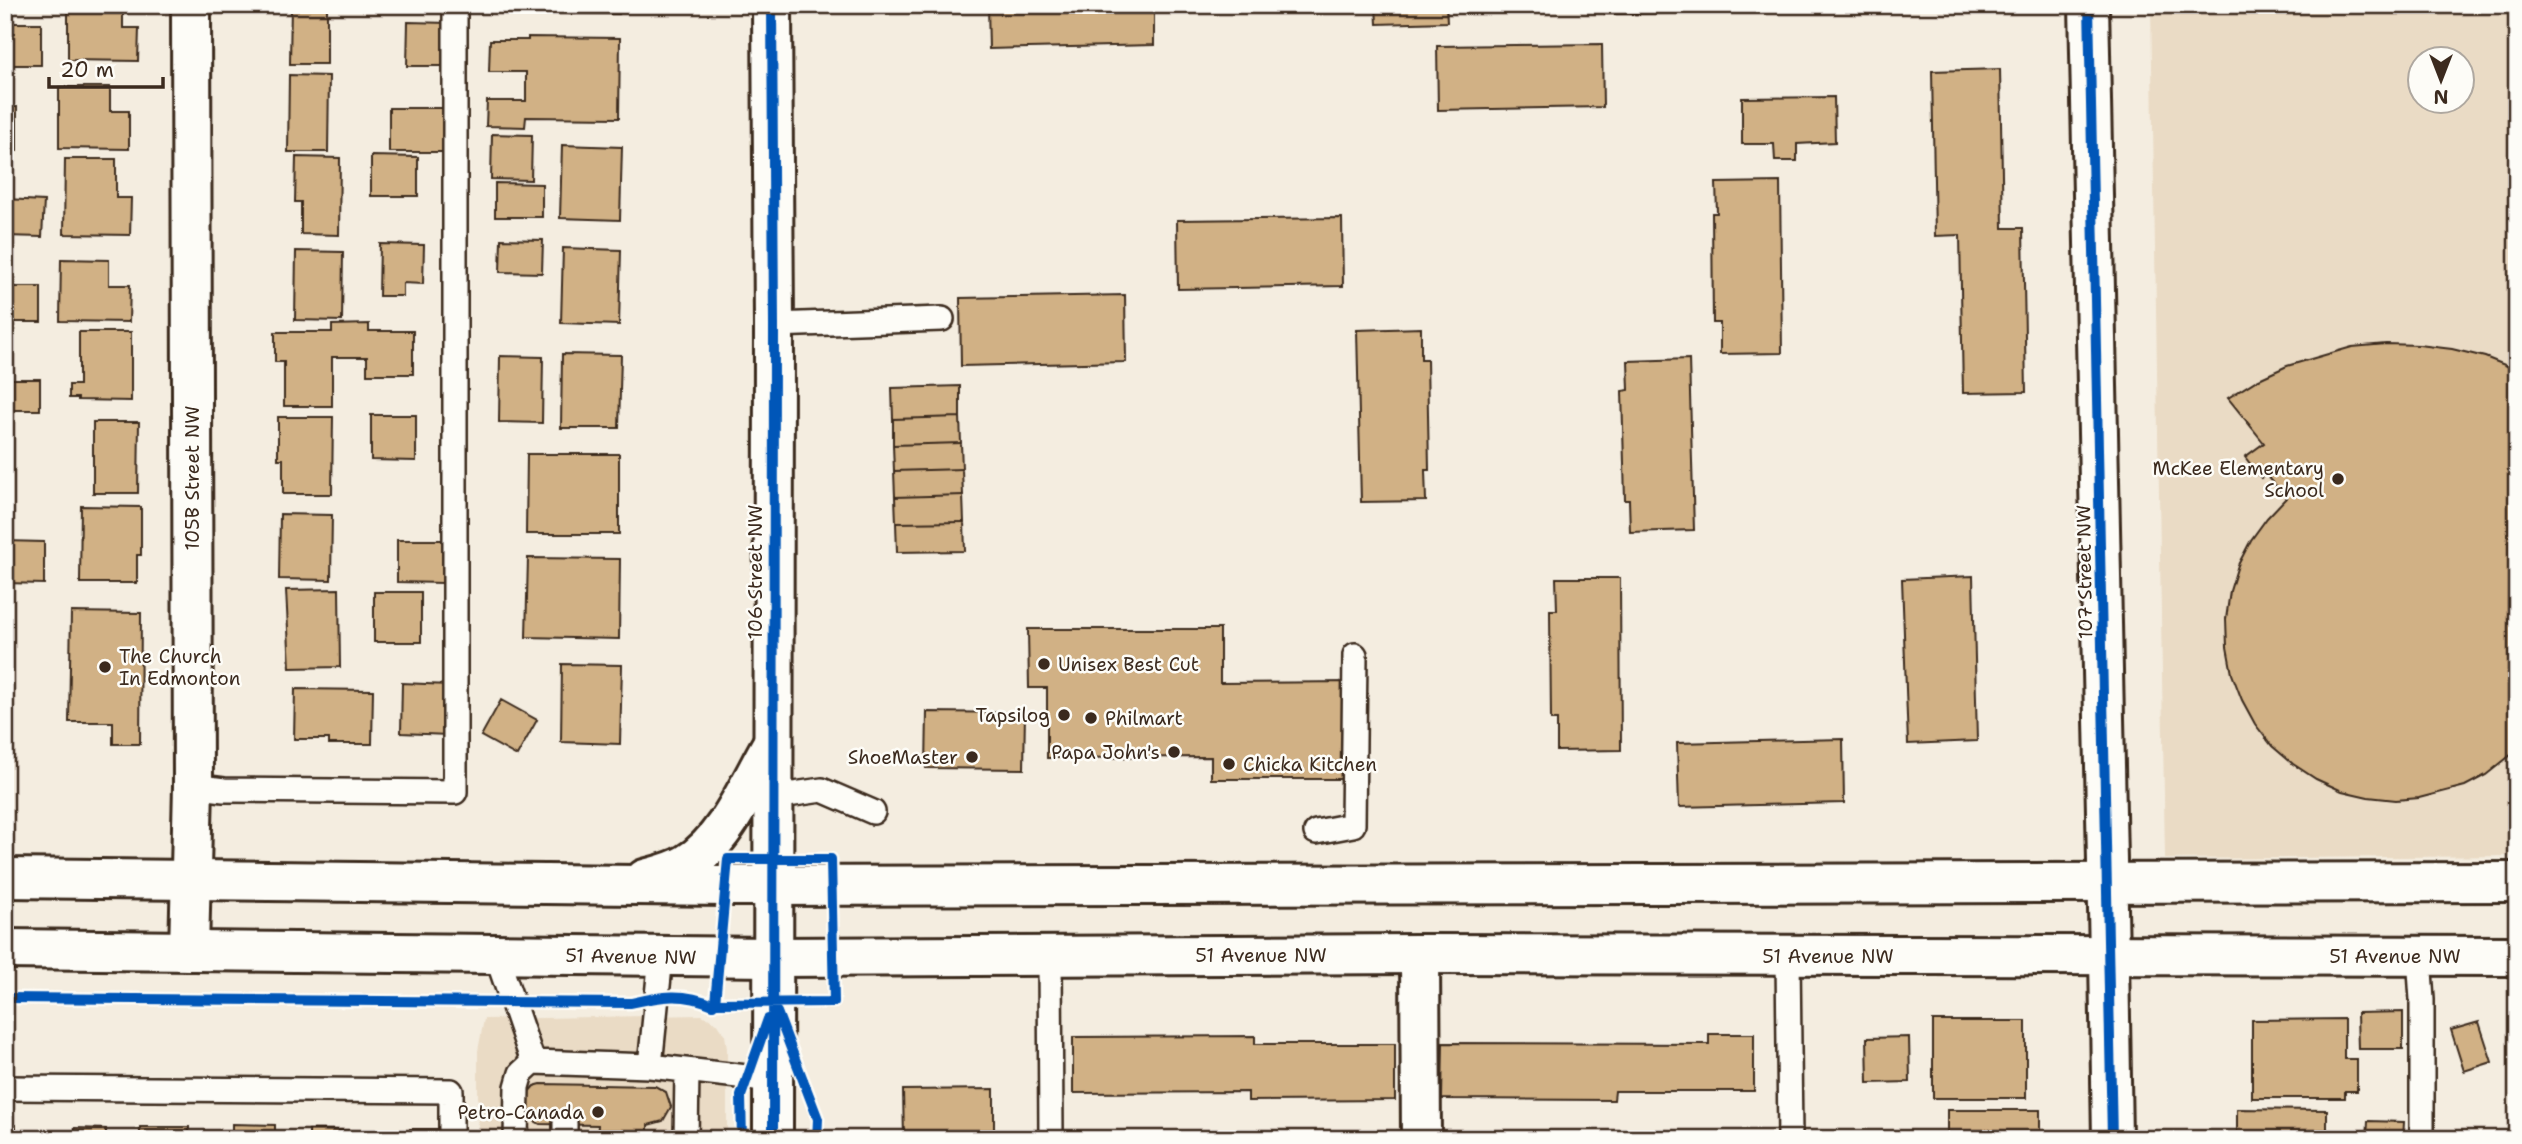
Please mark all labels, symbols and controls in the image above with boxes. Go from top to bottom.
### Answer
scale bar [49,46,163,90]
north arrow [2406,46,2476,116]
text: 20 m [60,56,114,84]
text: N [2433,84,2449,109]
street label: 105B Street NW [180,406,205,550]
place label: McKee Elementary School [2152,456,2324,503]
marker: McKee Elementary School [2330,471,2346,487]
street label: 106 Street NW [743,504,768,640]
street label: 107 Street NW [2071,505,2098,639]
place label: The Church In Edmonton [119,644,240,691]
place label: Unisex Best Cut [1058,652,1199,677]
marker: Unisex Best Cut [1036,656,1052,672]
marker: The Church In Edmonton [97,659,113,675]
place label: Tapsilog [975,703,1050,728]
place label: Philmart [1105,706,1183,731]
marker: Tapsilog [1056,707,1072,723]
marker: Philmart [1083,710,1099,726]
place label: Papa John's [1051,740,1160,765]
marker: Papa John's [1166,744,1182,760]
place label: ShoeMaster [848,745,958,770]
marker: ShoeMaster [964,749,980,765]
place label: Chicka Kitchen [1243,752,1377,777]
marker: Chicka Kitchen [1221,756,1237,772]
street label: 51 Avenue NW [565,943,697,970]
street label: 51 Avenue NW [1195,943,1327,968]
street label: 51 Avenue NW [1762,944,1894,969]
street label: 51 Avenue NW [2329,944,2461,969]
place label: Petro-Canada [457,1100,584,1125]
marker: Petro-Canada [590,1104,606,1120]

